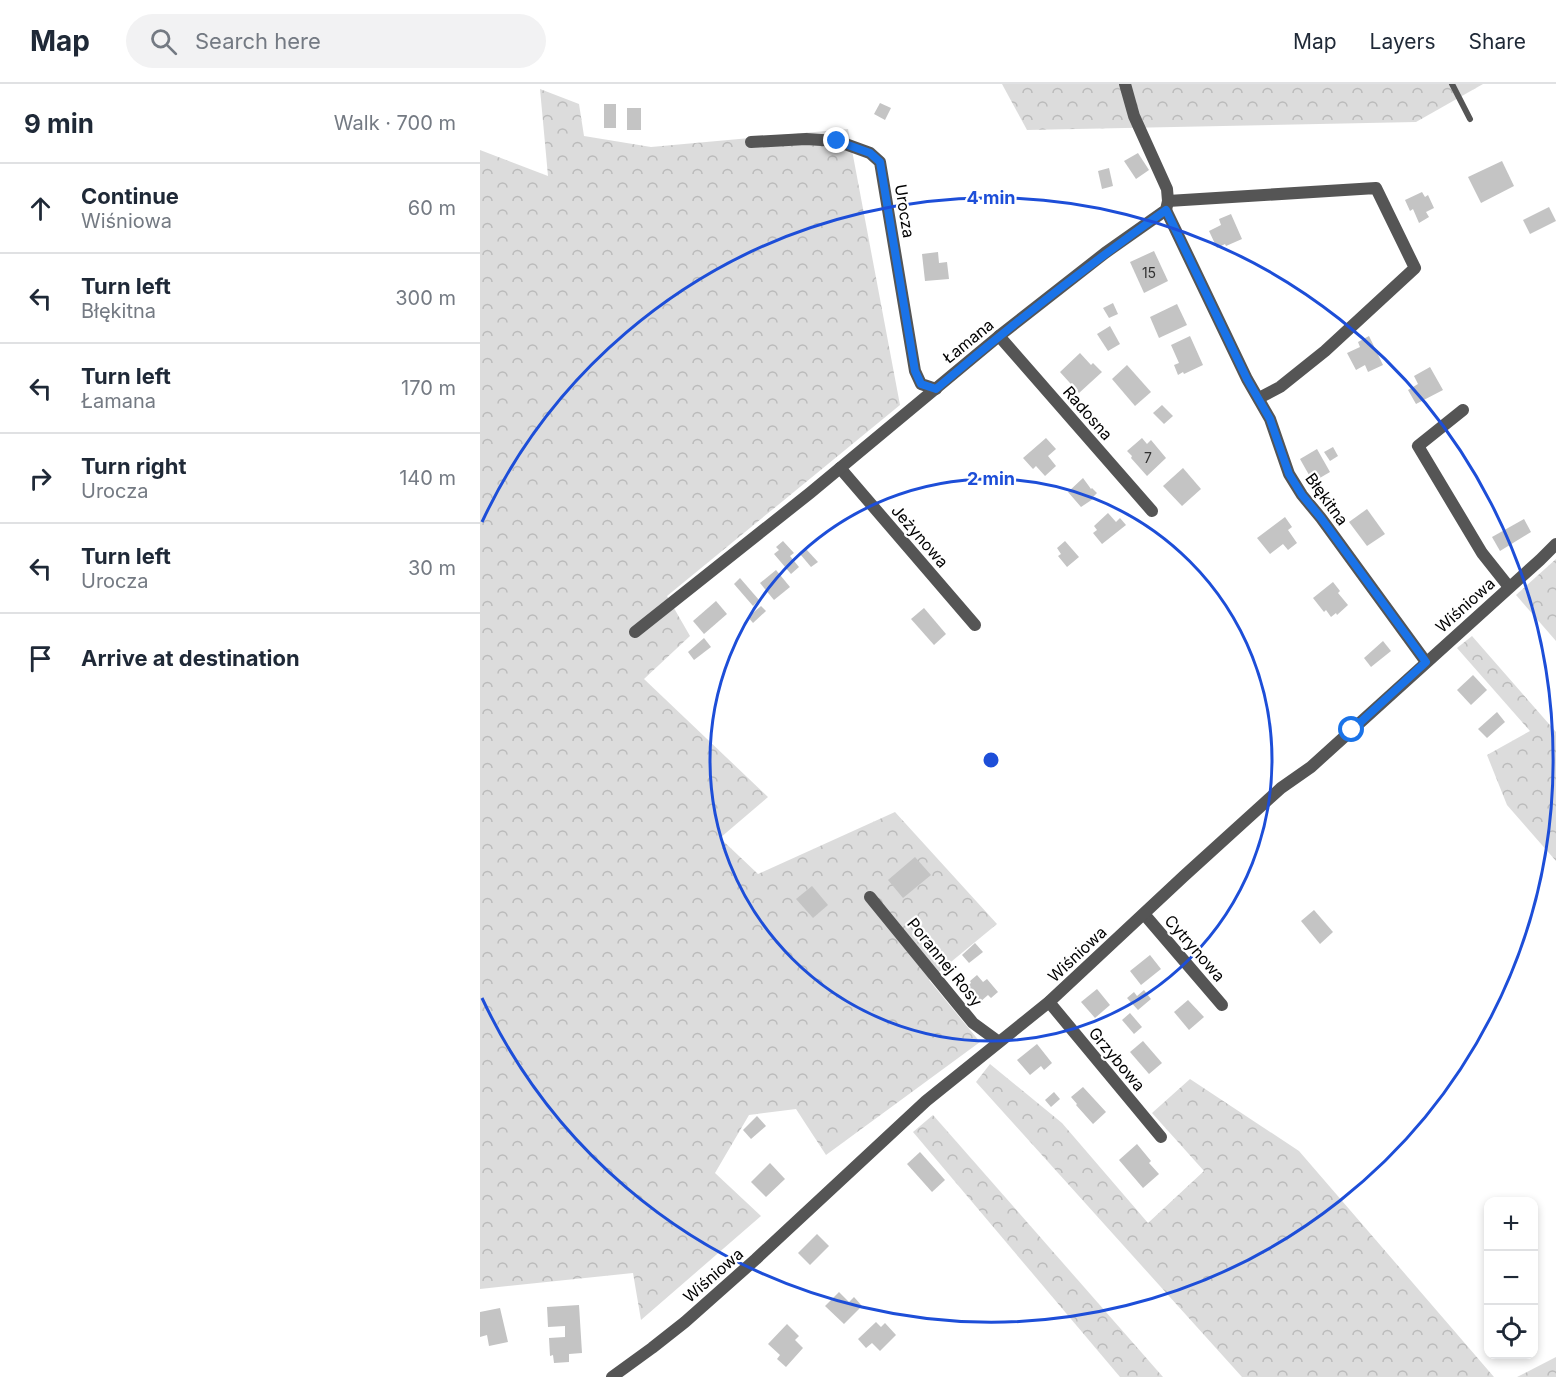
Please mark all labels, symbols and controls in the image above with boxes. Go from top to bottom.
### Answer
search box [126,14,546,68]
text: Map [30,24,90,58]
icon: search [147,25,180,58]
text: Search here [195,28,321,54]
text: Map [1293,29,1337,54]
text: Layers [1370,29,1436,54]
text: Share [1469,29,1526,54]
text: 9 min [24,108,94,139]
text: Walk · 700 m [334,111,456,135]
route end [823,127,849,153]
text: Continue [81,183,179,209]
street label: Urocza [891,183,919,239]
text: 4 min [967,187,1015,208]
icon: ahead [24,192,57,225]
text: 60 m [408,196,456,220]
text: Wiśniowa [81,209,172,233]
house number: 15 [1142,264,1156,281]
text: Turn left [81,273,171,299]
icon: left [24,282,57,315]
text: 300 m [395,286,456,310]
text: Błękitna [81,299,156,323]
street label: Łamana [938,314,998,368]
text: Turn left [81,363,171,389]
icon: left [24,372,57,405]
text: 170 m [401,376,456,400]
street label: Radosna [1059,382,1117,444]
text: Łamana [81,389,156,413]
house number: 7 [1144,449,1152,466]
text: Turn right [81,453,187,479]
icon: right [24,462,57,495]
text: 140 m [399,466,456,490]
text: 2 min [967,468,1015,489]
street label: Błękitna [1301,469,1353,529]
text: Urocza [81,479,148,503]
street label: Jeżynowa [887,500,953,572]
text: Turn left [81,543,171,569]
icon: left [24,552,57,585]
text: 30 m [408,556,456,580]
text: Urocza [81,569,148,593]
street label: Wiśniowa [1431,573,1499,637]
icon: arrive [24,642,57,675]
text: Arrive at destination [81,645,300,671]
route start [1338,716,1364,742]
centre of rings [981,750,1001,770]
street label: Cytrynowa [1160,910,1230,986]
street label: Porannej Rosy [903,914,987,1010]
street label: Wiśniowa [1044,922,1110,986]
street label: Grzybowa [1085,1023,1149,1095]
map controls [1484,1197,1538,1359]
button: + [1484,1197,1538,1251]
street label: Wiśniowa [679,1244,747,1306]
button: − [1484,1251,1538,1305]
button: locate [1484,1305,1538,1359]

